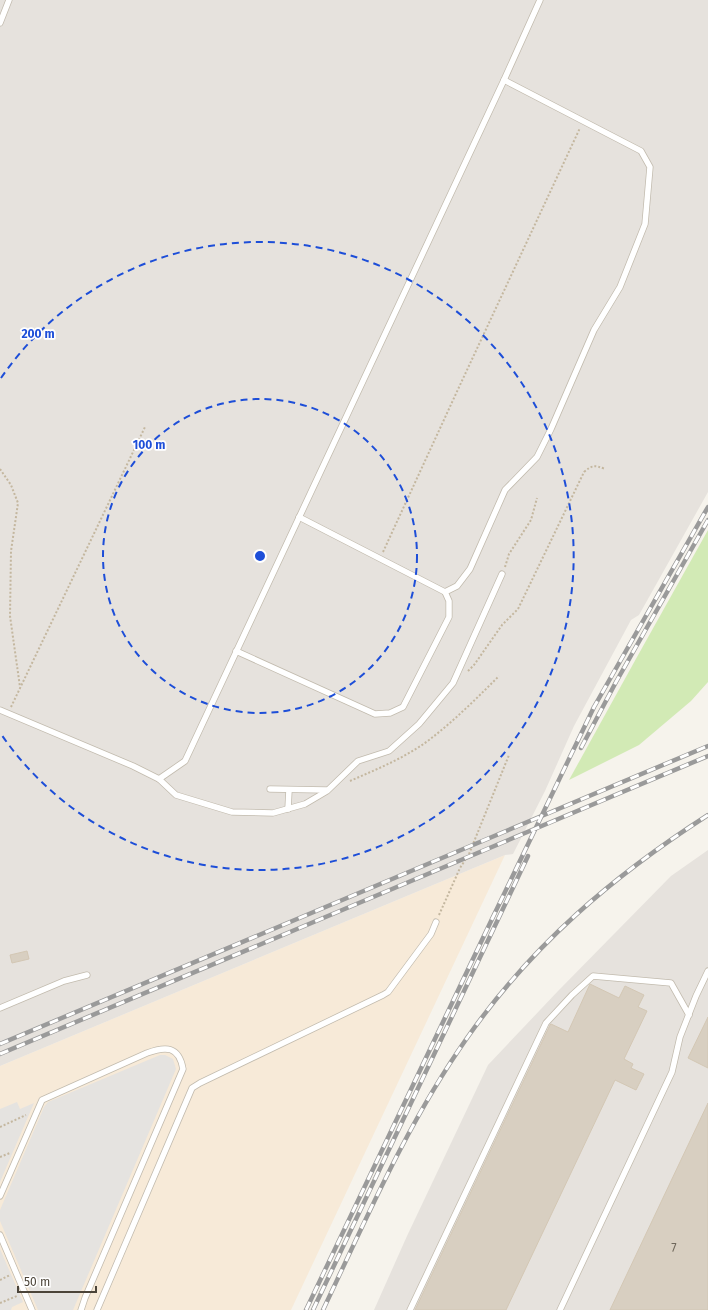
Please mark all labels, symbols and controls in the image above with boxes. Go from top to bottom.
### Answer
text: 200 m [21,327,55,341]
text: 100 m [133,438,165,452]
centre of rings [253,549,267,563]
house number: 7 [671,1241,677,1255]
scale bar [18,1268,96,1294]
text: 50 m [24,1275,50,1289]

